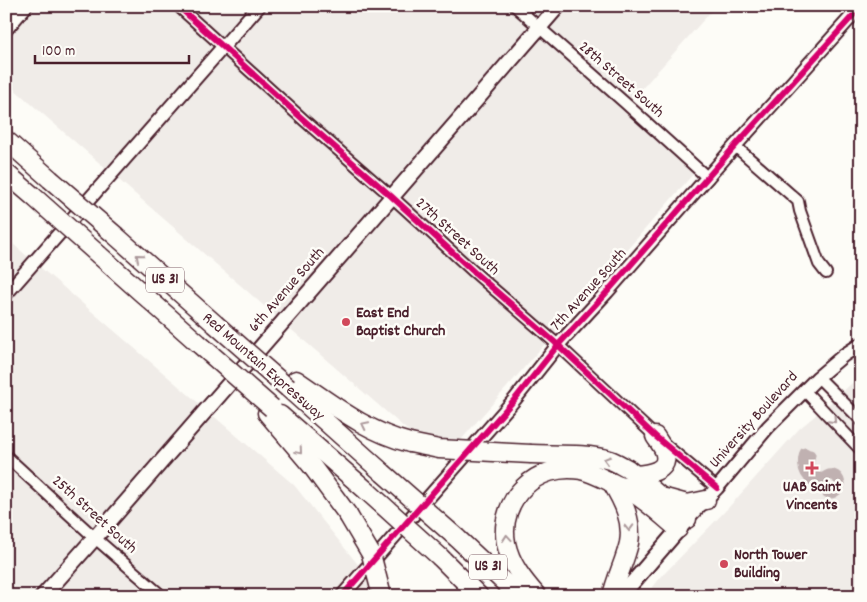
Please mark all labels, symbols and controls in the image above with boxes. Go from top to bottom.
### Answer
scale bar [35,32,189,64]
street label: 28th Street South [573,36,669,124]
text: 100 m [42,41,75,63]
street label: 27th Street South [410,193,504,281]
street label: 6th Avenue South [243,242,331,338]
street label: 7th Avenue South [545,243,633,337]
one-way arrow [135,253,144,262]
road number: US 31 [146,268,184,292]
place label: East End Baptist Church [356,302,445,343]
street label: Red Mountain Expressway [197,307,330,427]
marker: East End Baptist Church [340,316,352,328]
street label: University Boulevard [704,366,804,474]
one-way arrow [827,415,836,424]
one-way arrow [361,421,370,432]
one-way arrow [293,445,302,454]
one-way arrow [602,455,611,466]
marker: UAB Saint Vincents [805,461,819,475]
street label: 25th Street South [46,470,142,560]
place label: UAB Saint Vincents [783,476,841,517]
one-way arrow [624,524,634,532]
one-way arrow [501,534,512,542]
place label: North Tower Building [734,544,808,585]
road number: US 31 [469,554,507,580]
marker: North Tower Building [718,558,730,570]

